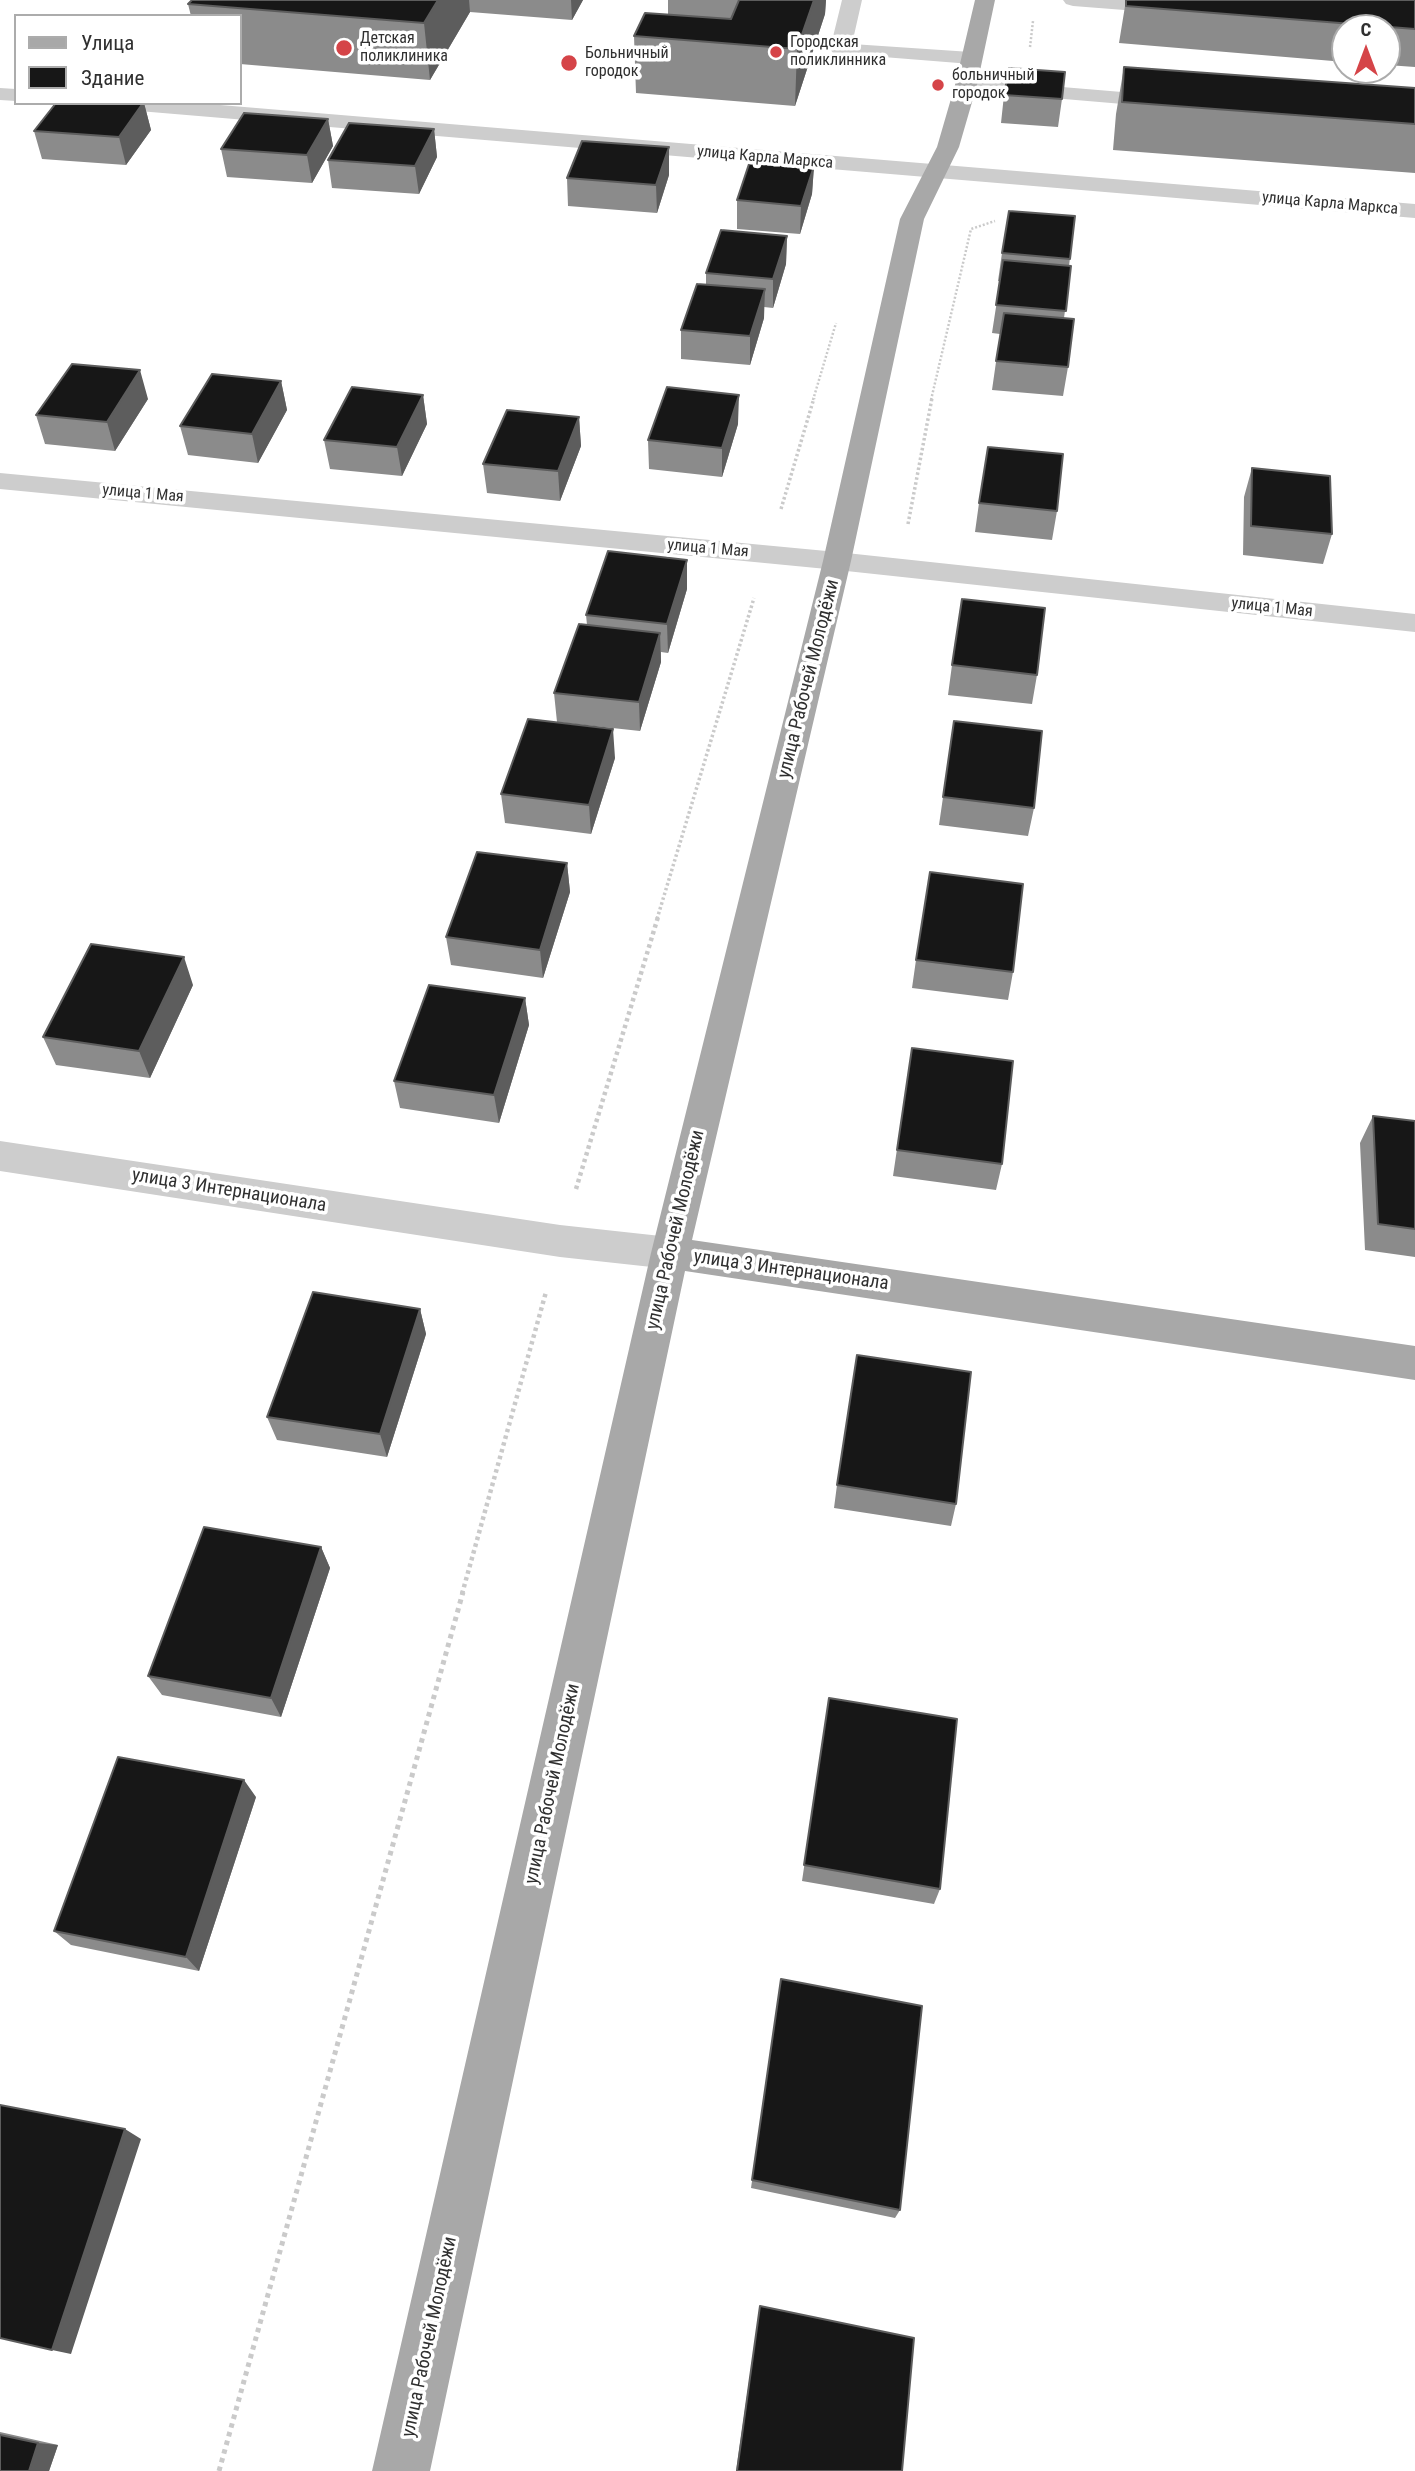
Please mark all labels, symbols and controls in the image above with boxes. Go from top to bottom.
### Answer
legend [14,14,242,105]
north arrow [1331,14,1401,84]
text: С [1361,18,1371,41]
place label: Детская поликлиника [360,29,448,67]
text: Улица [81,31,134,55]
place label: Городская поликлинника [790,33,886,71]
marker: Детская поликлиника [334,38,354,58]
place label: Больничный городок [585,44,669,82]
marker: Городская поликлинника [768,44,784,60]
marker: Больничный городок [559,53,579,73]
text: Здание [81,66,144,90]
place label: больничный городок [952,66,1035,104]
marker: больничный городок [930,77,946,93]
street label: улица Карла Маркса [696,142,834,174]
street label: улица Карла Маркса [1261,188,1399,220]
street label: улица 1 Мая [102,481,184,507]
street label: улица 1 Мая [667,536,749,562]
street label: улица Рабочей Молодёжи [773,577,845,781]
street label: улица 1 Мая [1231,594,1313,622]
street label: улица Рабочей Молодёжи [642,1128,710,1332]
street label: улица 3 Интернационала [130,1164,328,1218]
street label: улица 3 Интернационала [692,1246,890,1296]
street label: улица Рабочей Молодёжи [521,1682,585,1886]
street label: улица Рабочей Молодёжи [398,2235,462,2439]

